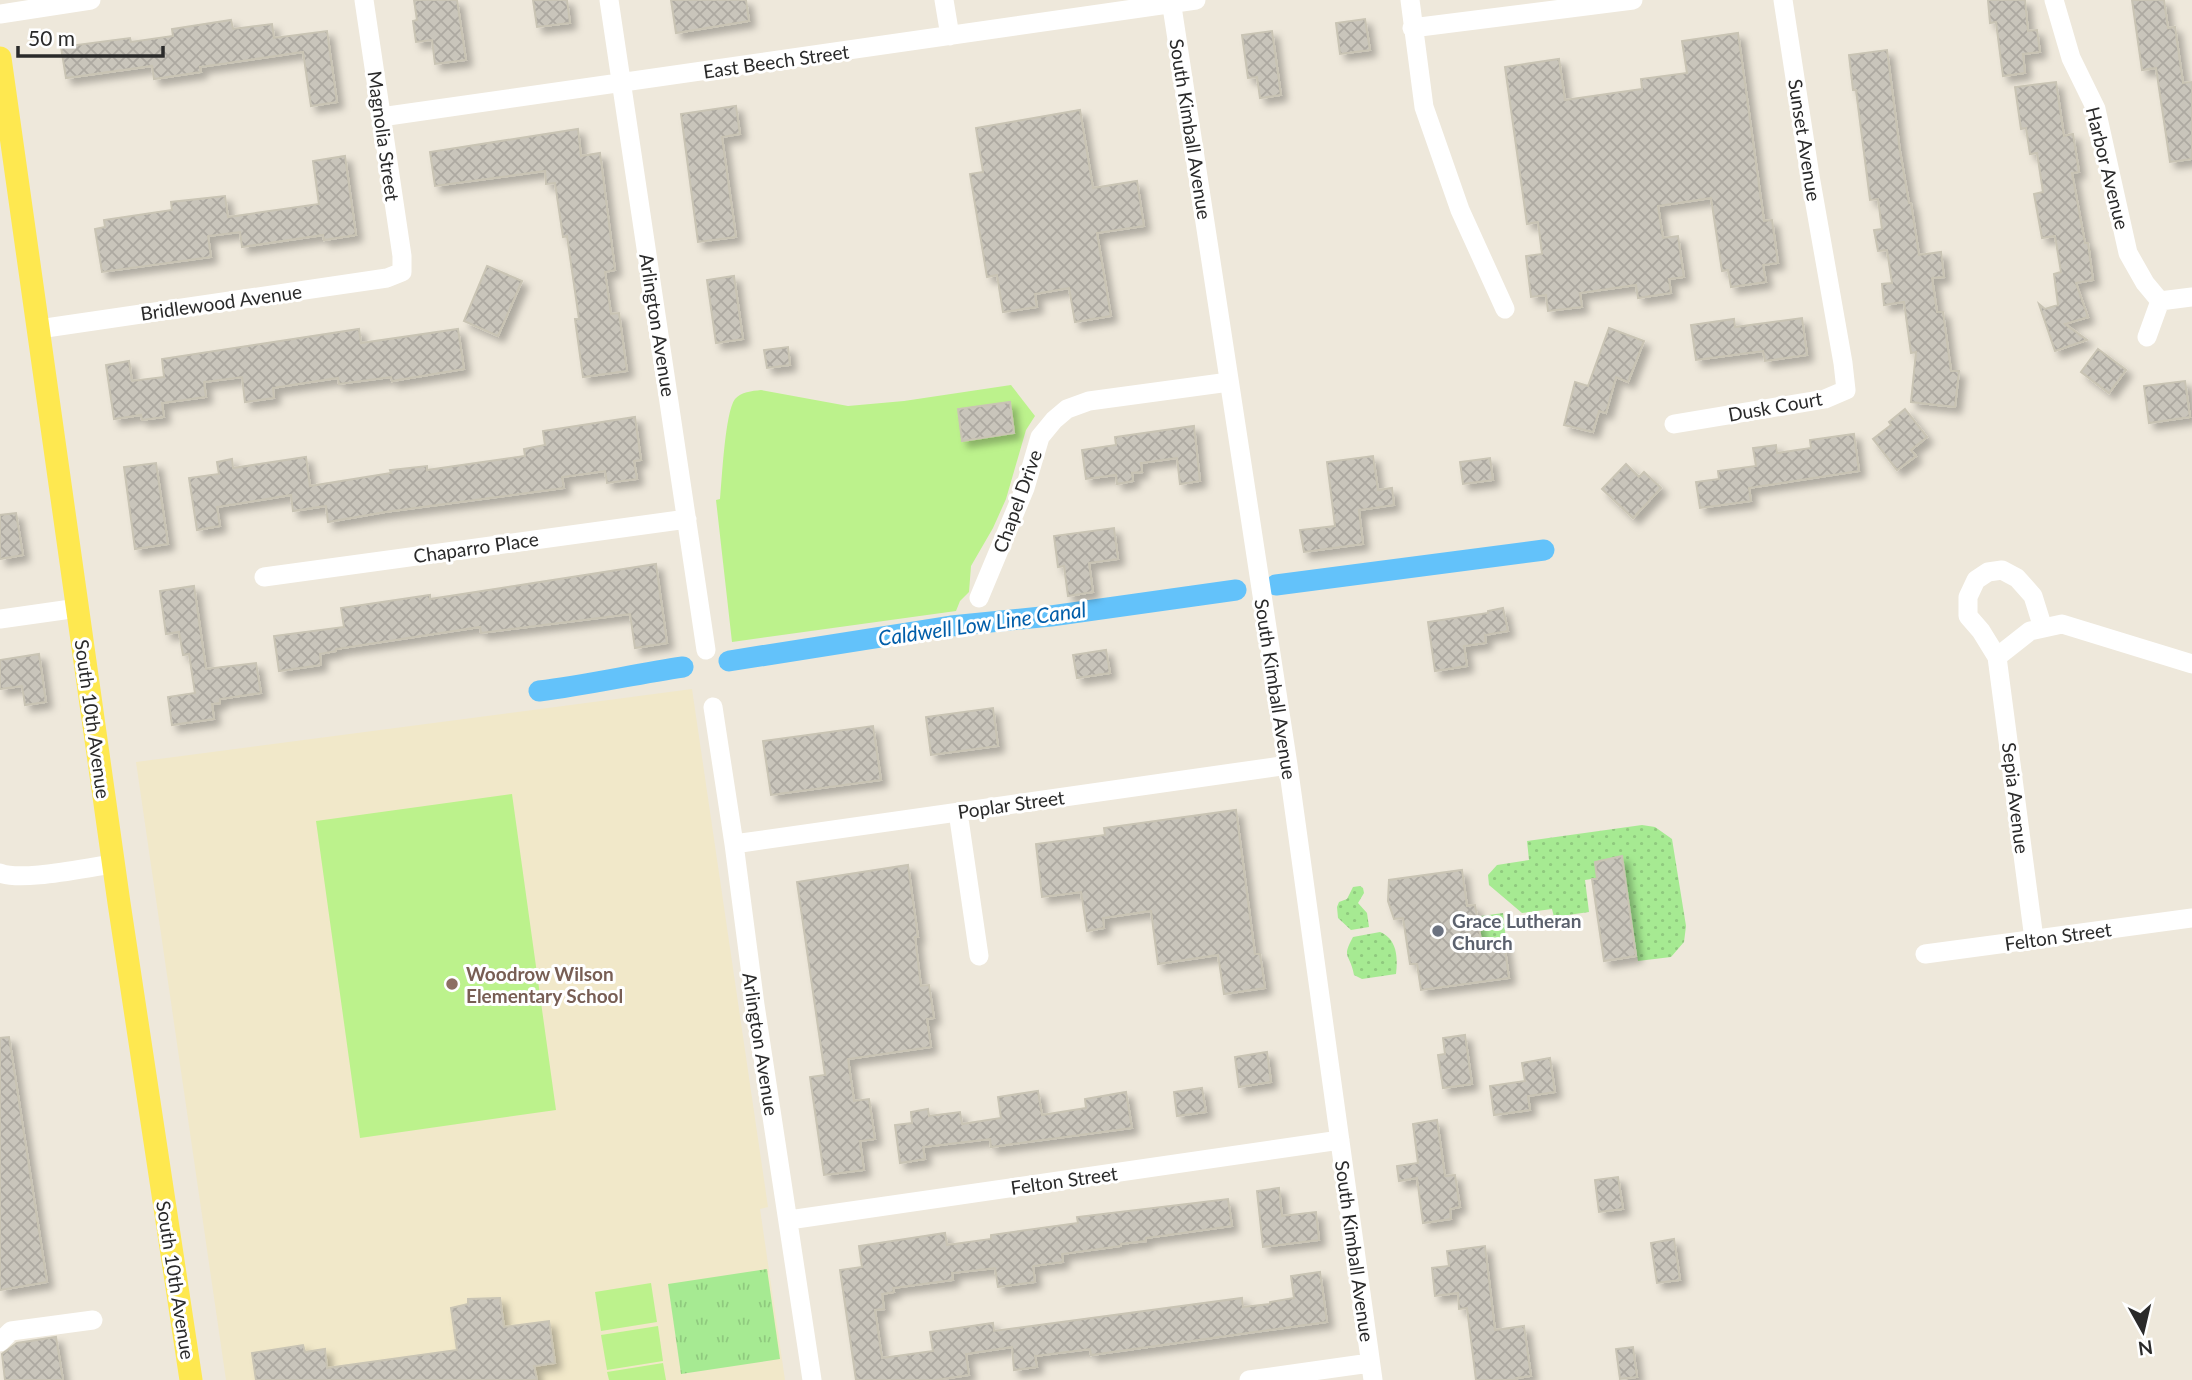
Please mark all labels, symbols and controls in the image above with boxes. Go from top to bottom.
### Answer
scale bar [18,14,163,58]
text: 50 m [28,25,75,50]
street label: South Kimball Avenue [1165,37,1217,221]
street label: East Beech Street [702,39,851,83]
street label: Magnolia Street [363,69,405,203]
street label: Sunset Avenue [1784,77,1826,203]
street label: Harbor Avenue [2082,104,2134,232]
street label: Arlington Avenue [635,252,681,398]
street label: Bridlewood Avenue [139,279,303,325]
street label: Dusk Court [1726,386,1824,426]
street label: Chapel Drive [988,446,1046,556]
street label: Chaparro Place [412,527,540,567]
water label: Caldwell Low Line Canal [876,596,1088,650]
street label: South Kimball Avenue [1250,597,1302,781]
street label: South 10th Avenue [70,638,116,800]
street label: Sepia Avenue [1998,741,2034,855]
street label: Poplar Street [956,785,1066,823]
place label: Grace Lutheran Church [1452,909,1581,954]
street label: Felton Street [2003,917,2113,955]
marker: Grace Lutheran Church [1430,923,1446,939]
place label: Woodrow Wilson Elementary School [466,962,623,1007]
street label: Arlington Avenue [738,971,784,1117]
marker: Woodrow Wilson Elementary School [444,976,460,992]
street label: South Kimball Avenue [1331,1159,1379,1343]
street label: Felton Street [1009,1161,1119,1199]
street label: South 10th Avenue [152,1199,200,1361]
north arrow [2108,1296,2178,1366]
text: N [2137,1336,2154,1361]

